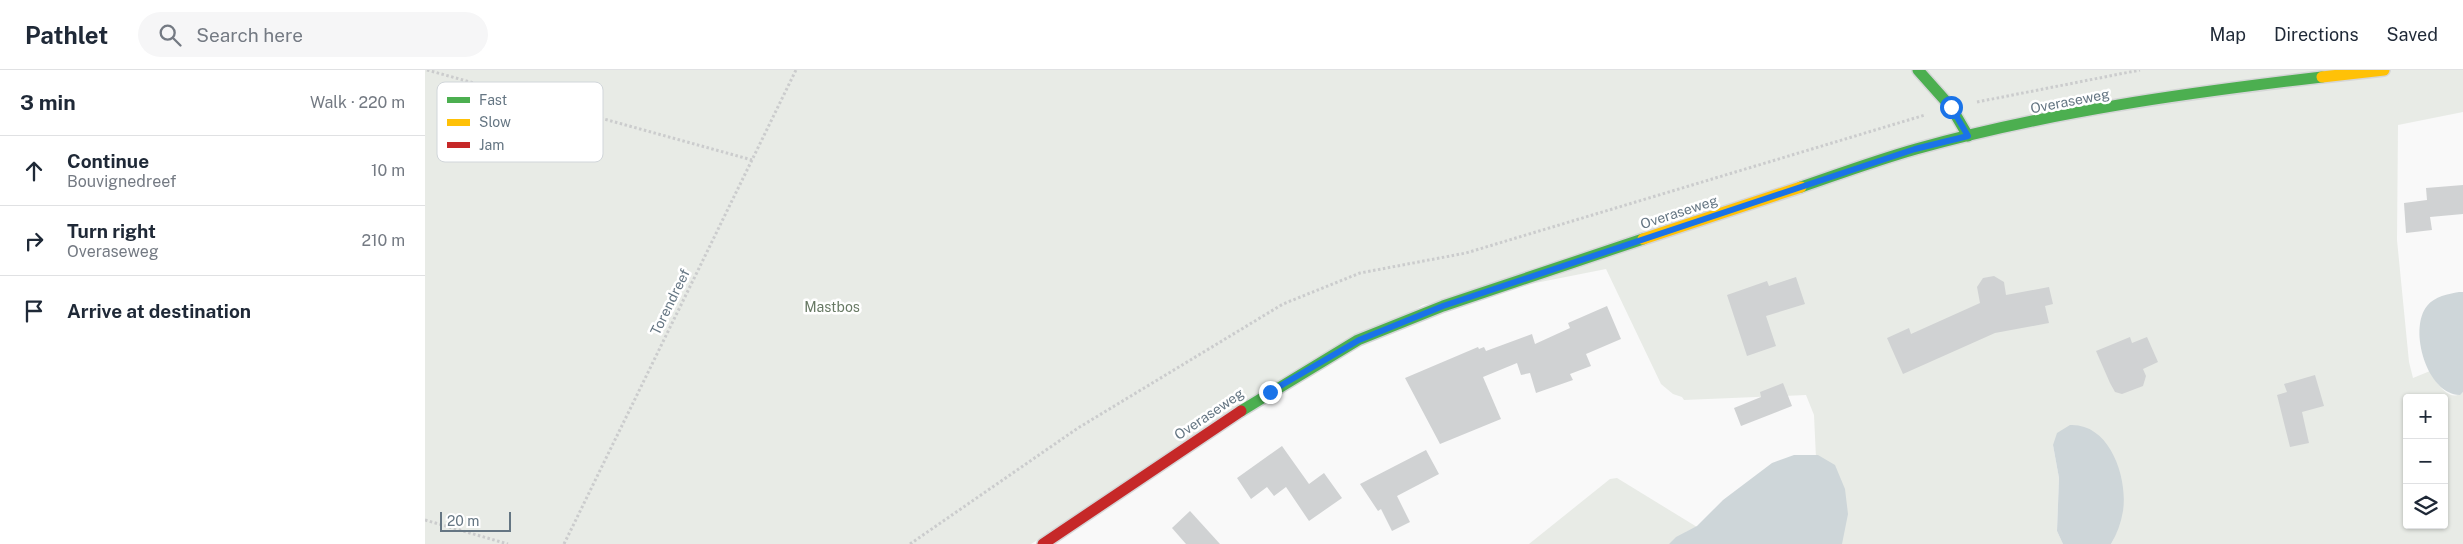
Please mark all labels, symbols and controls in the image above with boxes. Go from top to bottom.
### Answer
search box [138,12,488,57]
text: Pathlet [25,21,108,49]
icon: search [156,21,184,49]
text: Search here [196,24,303,46]
text: Map [2209,24,2246,45]
text: Directions [2274,24,2359,45]
text: Saved [2387,24,2438,45]
legend [437,82,603,162]
street label: Overaseweg [2029,85,2111,117]
text: 3 min [20,90,76,115]
text: Fast [479,92,507,108]
text: Walk · 220 m [310,93,405,112]
route start [1940,96,1963,119]
text: Slow [479,114,511,130]
text: Jam [479,137,504,153]
text: Continue [67,150,149,172]
icon: ahead [20,157,48,185]
text: 10 m [371,161,405,180]
text: Bouvignedreef [67,172,176,191]
street label: Overaseweg [1638,192,1720,232]
text: Turn right [67,220,156,242]
icon: right [20,227,48,255]
text: 210 m [361,231,405,250]
text: Overaseweg [67,242,159,261]
street label: Torendreef [647,266,693,338]
icon: arrive [20,297,48,325]
park label: Mastbos [804,299,860,315]
text: Arrive at destination [67,300,251,322]
route end [1259,381,1282,404]
street label: Overaseweg [1171,385,1247,443]
map controls [2403,394,2448,529]
button: + [2403,394,2448,439]
button: − [2403,439,2448,484]
button: layers [2403,484,2448,529]
scale bar [440,509,511,532]
text: 20 m [447,513,479,529]

